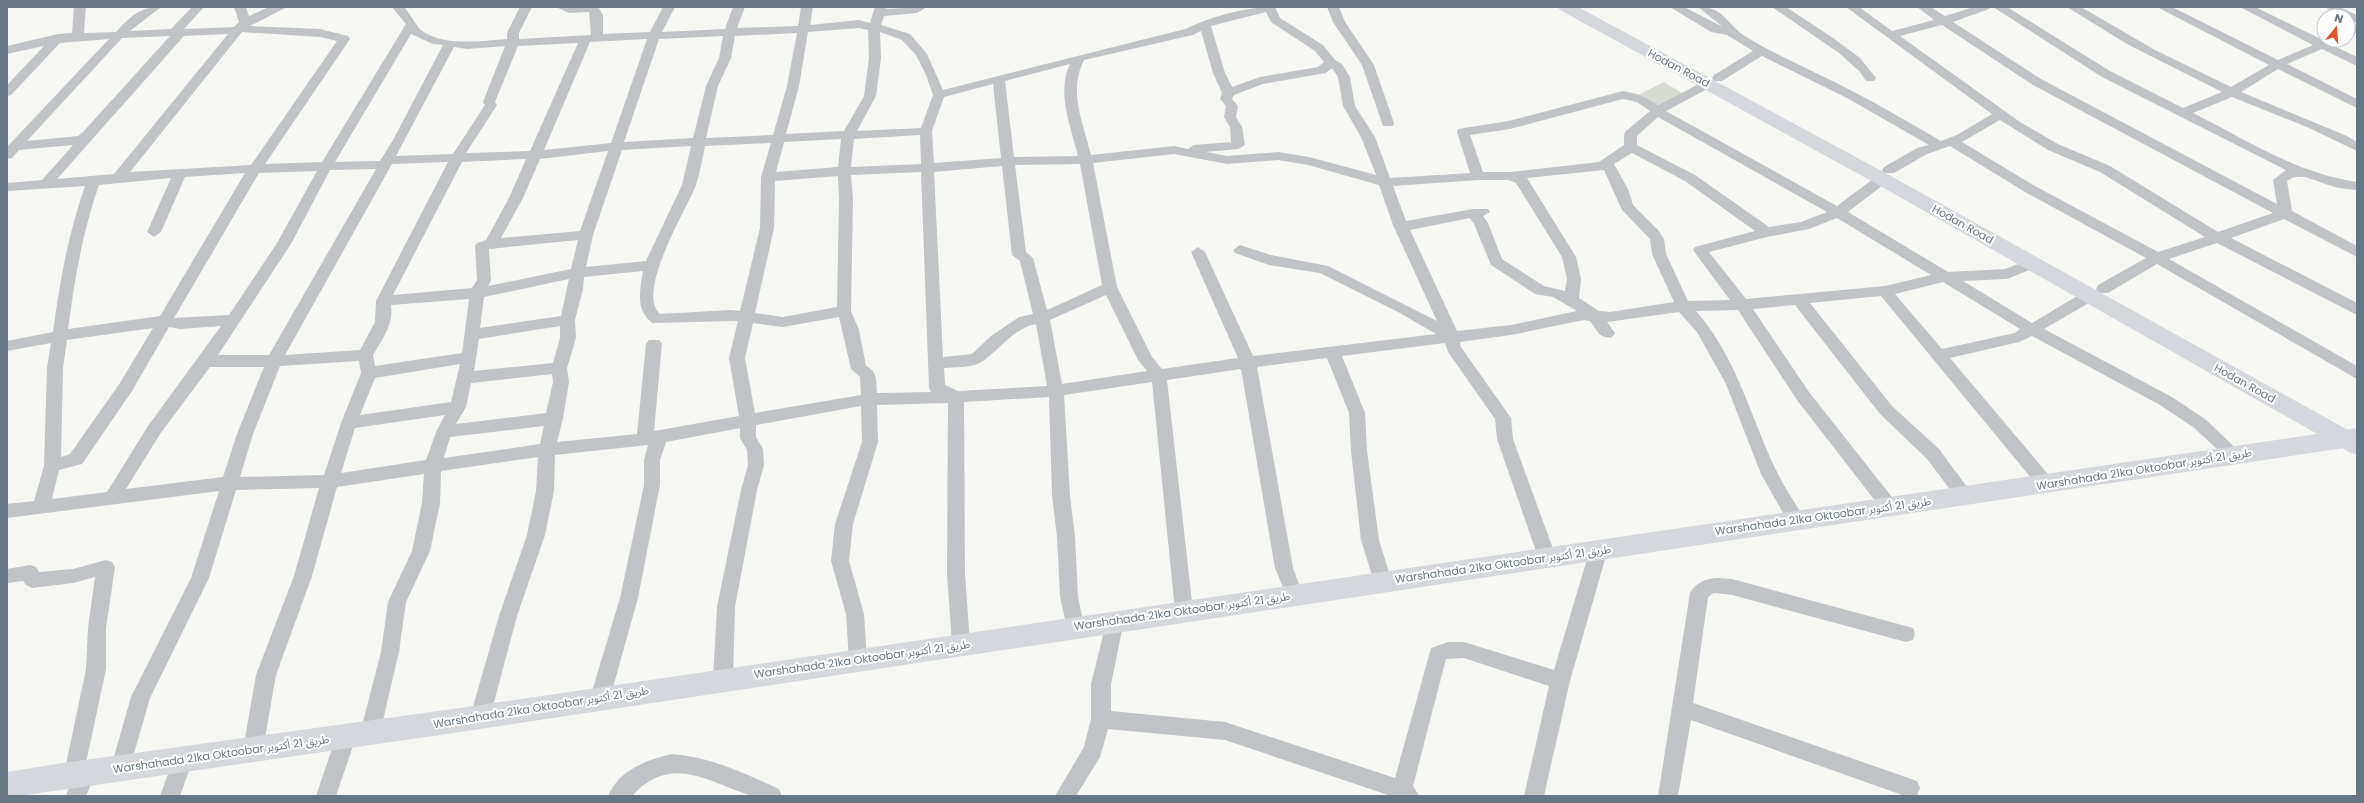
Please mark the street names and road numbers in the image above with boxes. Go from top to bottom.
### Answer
street label: Hodan Road [1645,45,1713,91]
street label: Hodan Road [1929,200,1997,248]
street label: Hodan Road [2211,359,2279,407]
street label: Warshahada 21ka Oktoobar طريق 21 أكتوبر [2035,444,2253,494]
street label: Warshahada 21ka Oktoobar طريق 21 أكتوبر [1714,493,1932,539]
street label: Warshahada 21ka Oktoobar طريق 21 أكتوبر [1394,541,1612,587]
street label: Warshahada 21ka Oktoobar طريق 21 أكتوبر [1073,588,1291,634]
street label: Warshahada 21ka Oktoobar طريق 21 أكتوبر [753,636,971,682]
street label: Warshahada 21ka Oktoobar طريق 21 أكتوبر [432,682,650,732]
street label: Warshahada 21ka Oktoobar طريق 21 أكتوبر [112,731,330,777]

